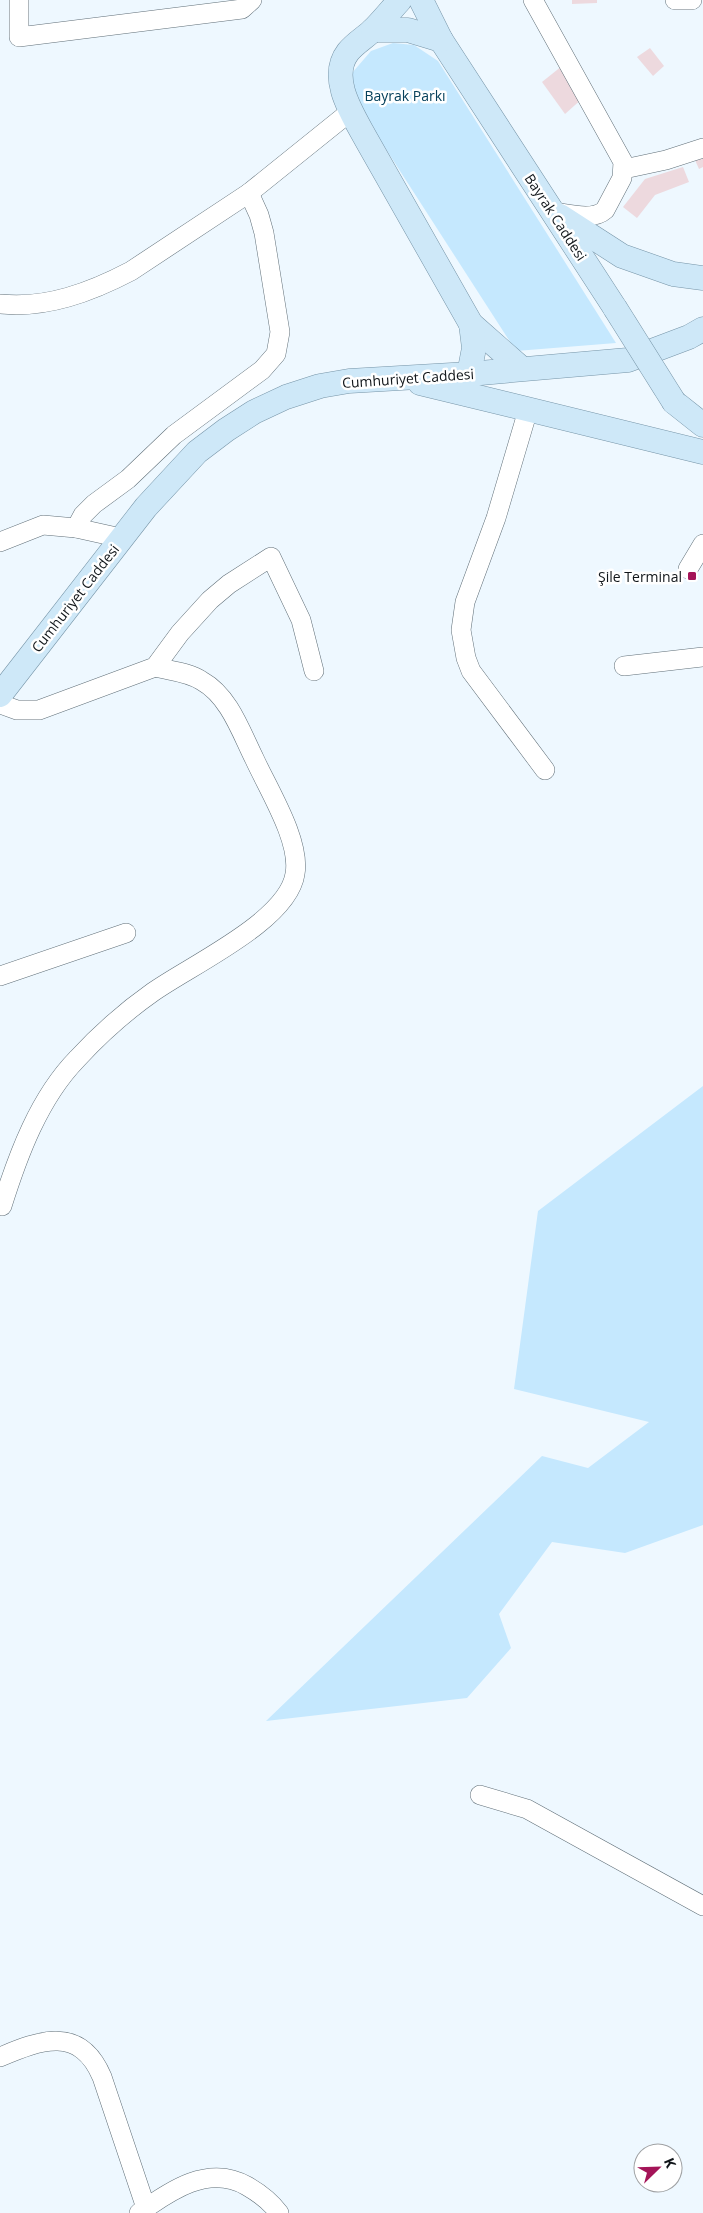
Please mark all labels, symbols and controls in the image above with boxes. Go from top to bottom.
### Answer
park label: Bayrak Parkı [364,86,446,105]
street label: Bayrak Caddesi [521,170,591,264]
street label: Cumhuriyet Caddesi [341,364,475,392]
street label: Cumhuriyet Caddesi [27,540,123,656]
place label: Şile Terminal [598,567,682,586]
marker: Şile Terminal [686,570,698,582]
north arrow [633,2143,683,2193]
text: K [660,2155,681,2171]

